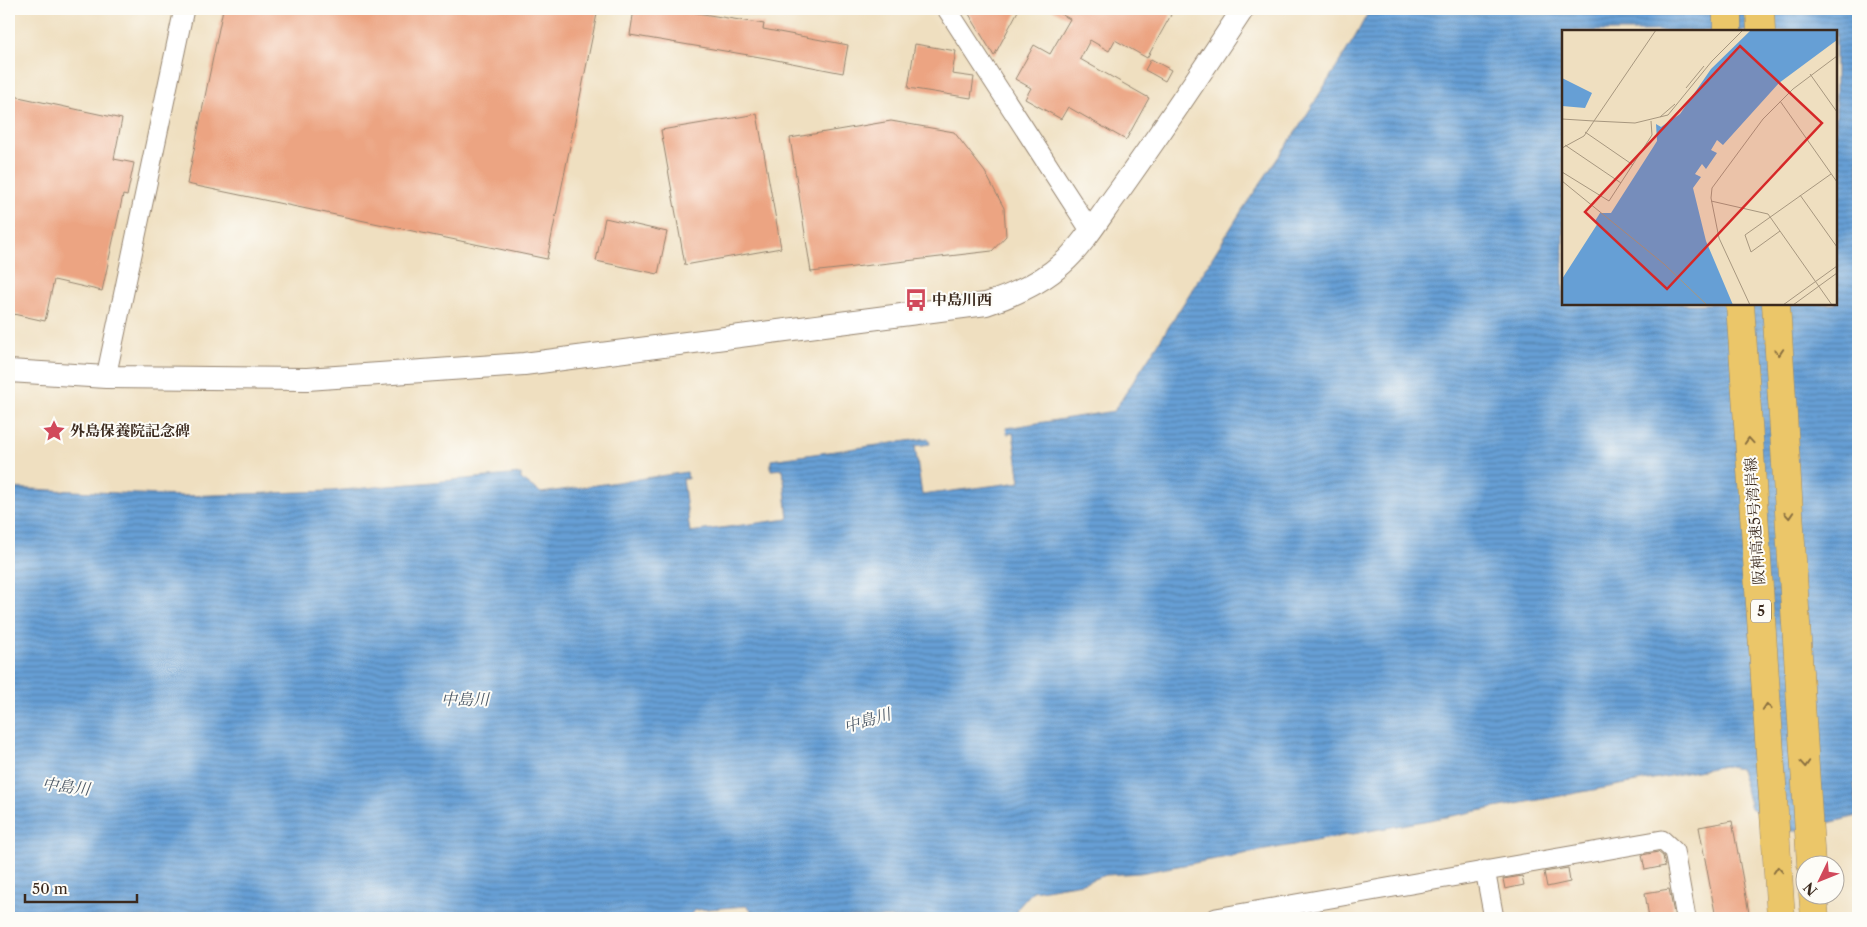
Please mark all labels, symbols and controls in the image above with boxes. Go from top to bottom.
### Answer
inset map [1562,30,1837,305]
bus stop icon: 中島川西 [903,287,929,313]
place label: 中島川西 [932,290,992,309]
one-way arrow [1774,349,1785,357]
place icon: 外島保養院記念碑 [41,418,67,444]
place label: 外島保養院記念碑 [70,421,190,440]
one-way arrow [1744,436,1755,444]
street label: 阪神高速5号湾岸線 [1741,456,1768,586]
one-way arrow [1784,511,1795,519]
road number: 5 [1751,600,1771,622]
water label: 中島川 [441,689,491,709]
water label: 中島川 [841,703,895,737]
one-way arrow [1762,703,1773,711]
one-way arrow [1799,760,1810,768]
water label: 中島川 [41,773,93,799]
north arrow [1794,854,1844,904]
one-way arrow [1773,865,1784,873]
scale bar [25,872,138,904]
text: N [1800,878,1821,899]
text: 50 m [32,879,68,898]

